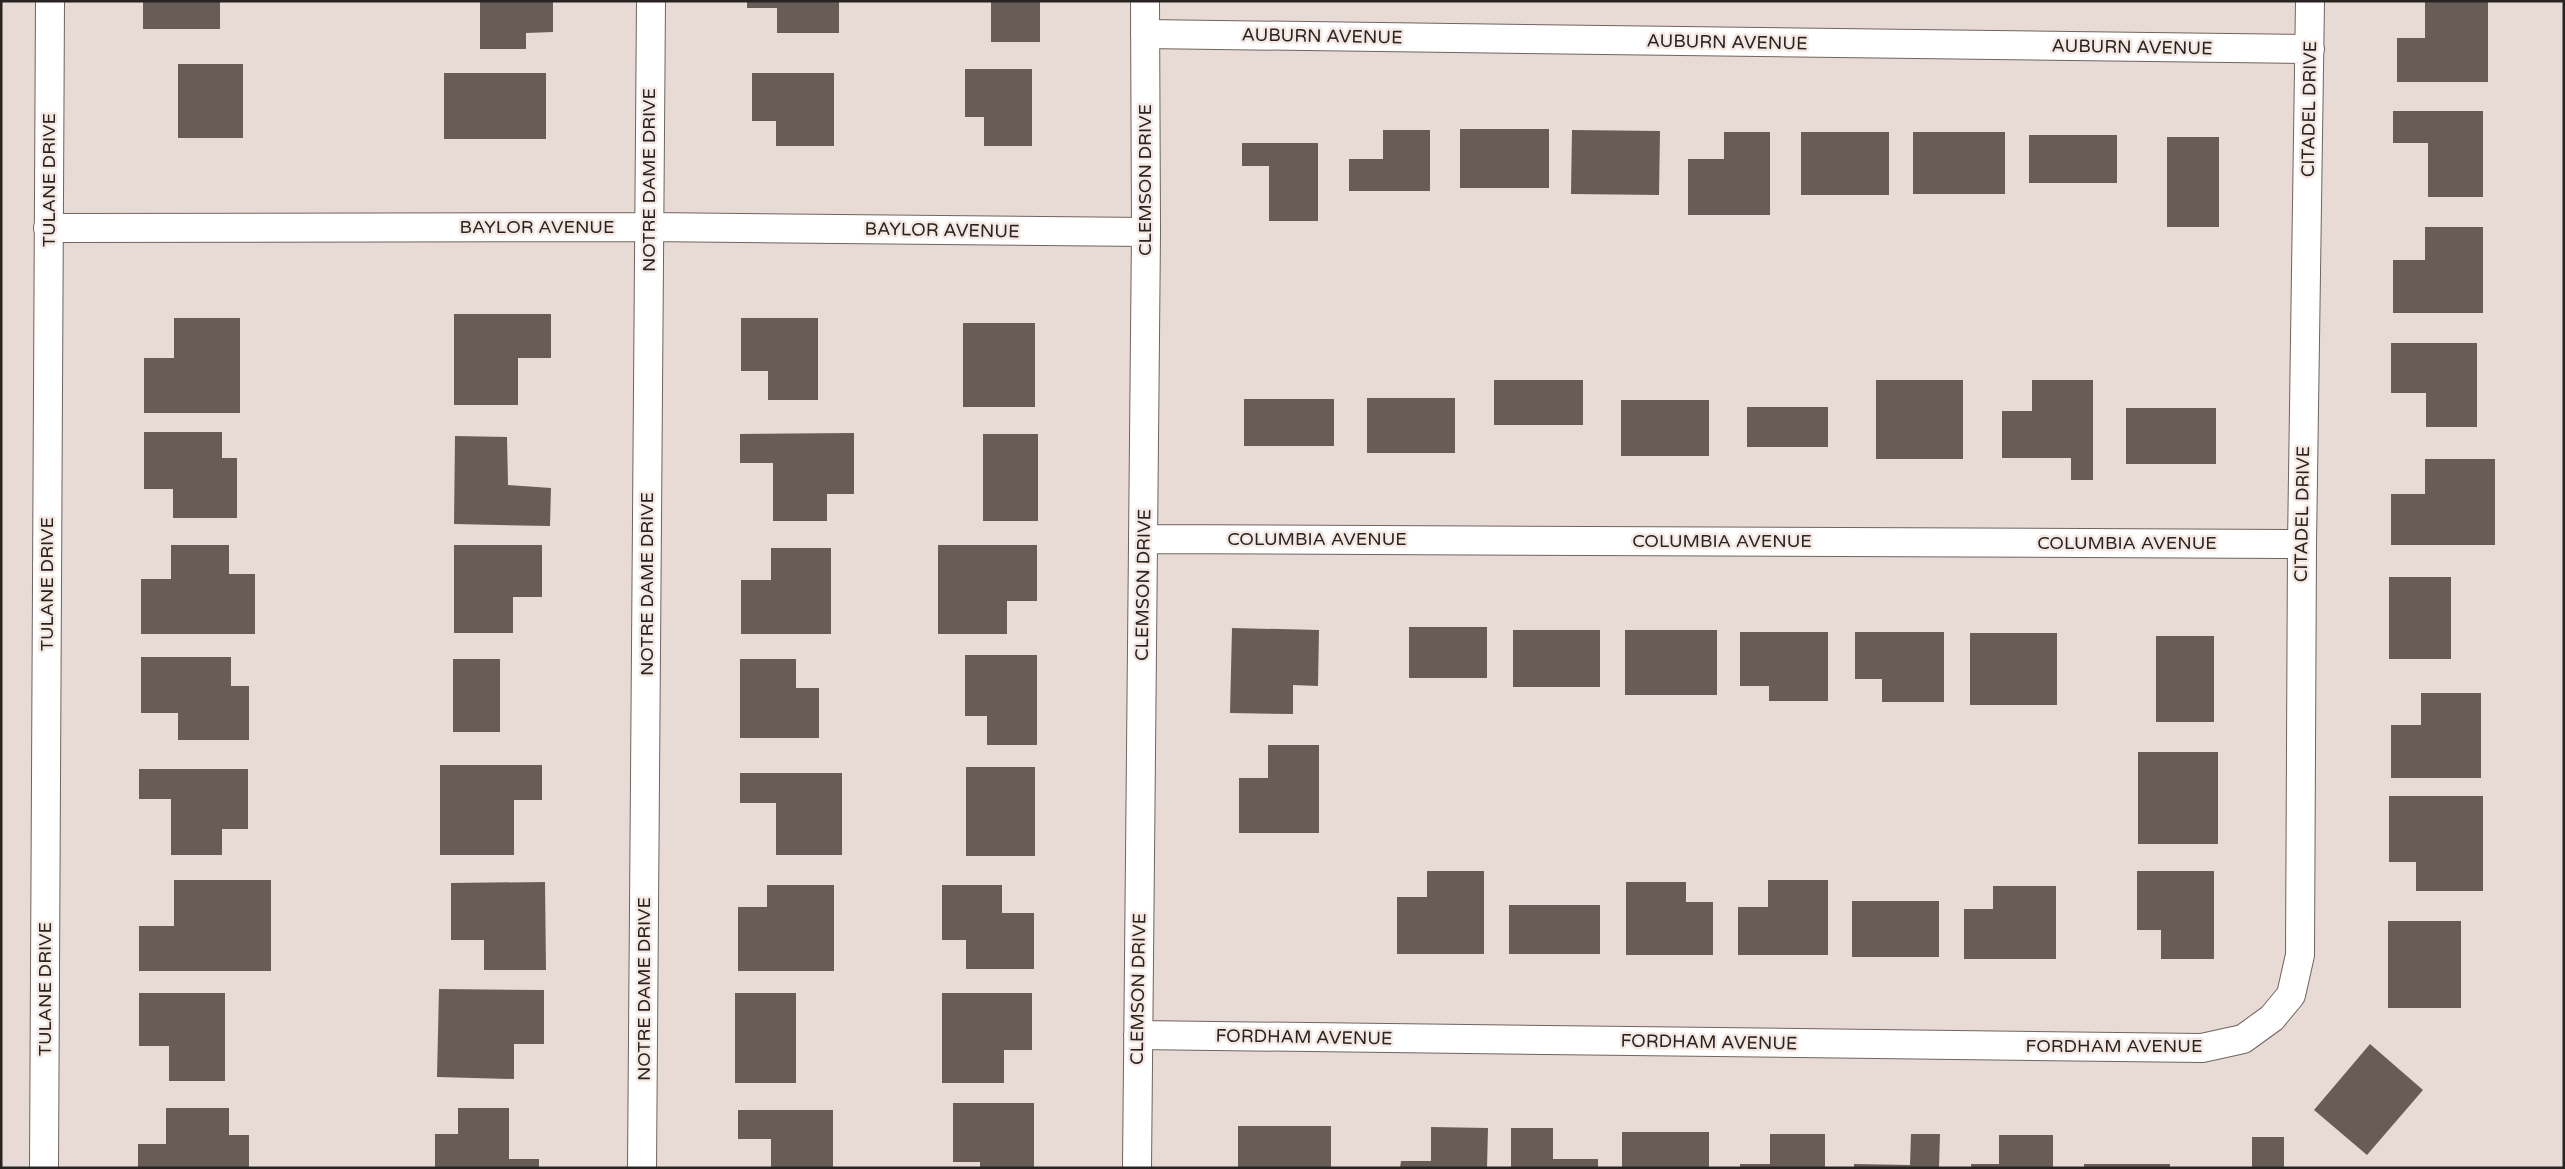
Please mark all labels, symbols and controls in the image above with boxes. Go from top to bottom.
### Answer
street label: AUBURN AVENUE [1241,24,1403,48]
street label: AUBURN AVENUE [1646,30,1808,54]
street label: AUBURN AVENUE [2051,35,2213,59]
street label: CITADEL DRIVE [2297,41,2321,177]
street label: NOTRE DAME DRIVE [638,88,660,272]
street label: CLEMSON DRIVE [1134,104,1156,256]
street label: TULANE DRIVE [38,113,60,247]
street label: BAYLOR AVENUE [460,216,615,238]
street label: BAYLOR AVENUE [864,218,1020,242]
street label: CITADEL DRIVE [2290,446,2314,582]
street label: NOTRE DAME DRIVE [636,492,658,676]
street label: CLEMSON DRIVE [1131,509,1155,661]
street label: TULANE DRIVE [36,517,58,651]
street label: COLUMBIA AVENUE [1227,528,1407,550]
street label: COLUMBIA AVENUE [1632,530,1812,552]
street label: COLUMBIA AVENUE [2037,532,2217,554]
street label: NOTRE DAME DRIVE [633,897,655,1081]
street label: CLEMSON DRIVE [1126,913,1150,1065]
street label: TULANE DRIVE [34,922,56,1056]
street label: FORDHAM AVENUE [1215,1024,1393,1050]
street label: FORDHAM AVENUE [1620,1029,1798,1055]
street label: FORDHAM AVENUE [2026,1035,2202,1057]

